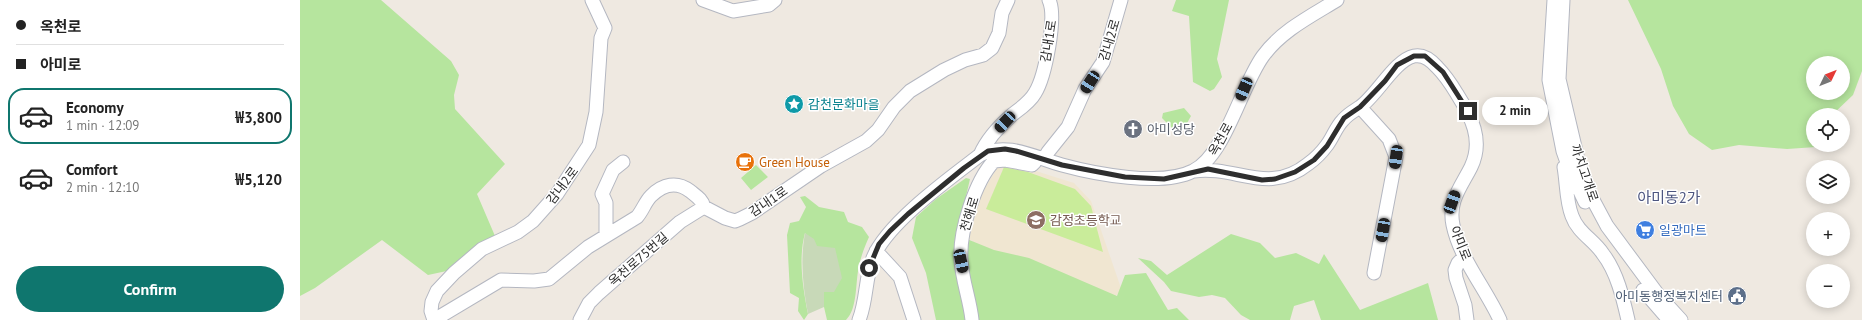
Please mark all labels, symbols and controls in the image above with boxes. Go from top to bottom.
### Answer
text: 옥천로 [40,17,81,36]
street label: 감내2로 [1095,17,1124,63]
street label: 감내1로 [1037,18,1060,64]
text: 아미로 [40,55,81,74]
north arrow [1806,56,1850,100]
map controls [1806,56,1850,308]
car [1078,69,1102,95]
car [1234,76,1254,102]
place icon: 감천문화마을 [783,93,805,115]
place label: 감천문화마을 [808,96,880,113]
callout: 2 min [1482,97,1548,125]
icon: car [18,98,54,134]
text: Economy [66,98,124,117]
route end [1459,102,1477,120]
text: 2 min [1499,102,1531,119]
text: ₩3,800 [235,108,282,127]
button: locate [1806,108,1850,152]
car [992,109,1018,135]
text: 1 min · 12:09 [66,117,139,134]
church icon: 아미성당 [1122,118,1144,140]
street label: 옥천로 [1204,119,1237,159]
place label: 아미성당 [1147,121,1195,138]
street label: 까치고개로 [1567,142,1602,204]
car [1388,144,1404,170]
cafe icon: Green House [734,151,756,173]
place label: Green House [759,154,830,171]
icon: car [18,160,54,196]
text: Comfort [66,160,118,179]
button: layers [1806,160,1850,204]
street label: 감내2로 [543,163,582,208]
text: ₩5,120 [235,170,282,189]
text: 2 min · 12:10 [66,179,139,196]
street label: 감내1로 [746,182,791,220]
district label: 아미동2가 [1637,188,1701,207]
car [1442,189,1462,215]
street label: 천해로 [956,194,983,234]
school or university icon: 감정초등학교 [1025,209,1047,231]
place label: 감정초등학교 [1050,212,1122,229]
button: + [1806,212,1850,256]
car [1375,217,1391,243]
supermarket icon: 일광마트 [1634,219,1656,241]
place label: 일광마트 [1659,222,1707,239]
street label: 아미로 [1446,223,1475,263]
street label: 옥천로75번길 [605,229,672,290]
car [953,248,969,274]
route start [860,259,878,277]
button: − [1806,264,1850,308]
button: Confirm [16,266,284,312]
public building icon: 아미동행정복지센터 [1726,285,1748,307]
place label: 아미동행정복지센터 [1615,288,1723,305]

